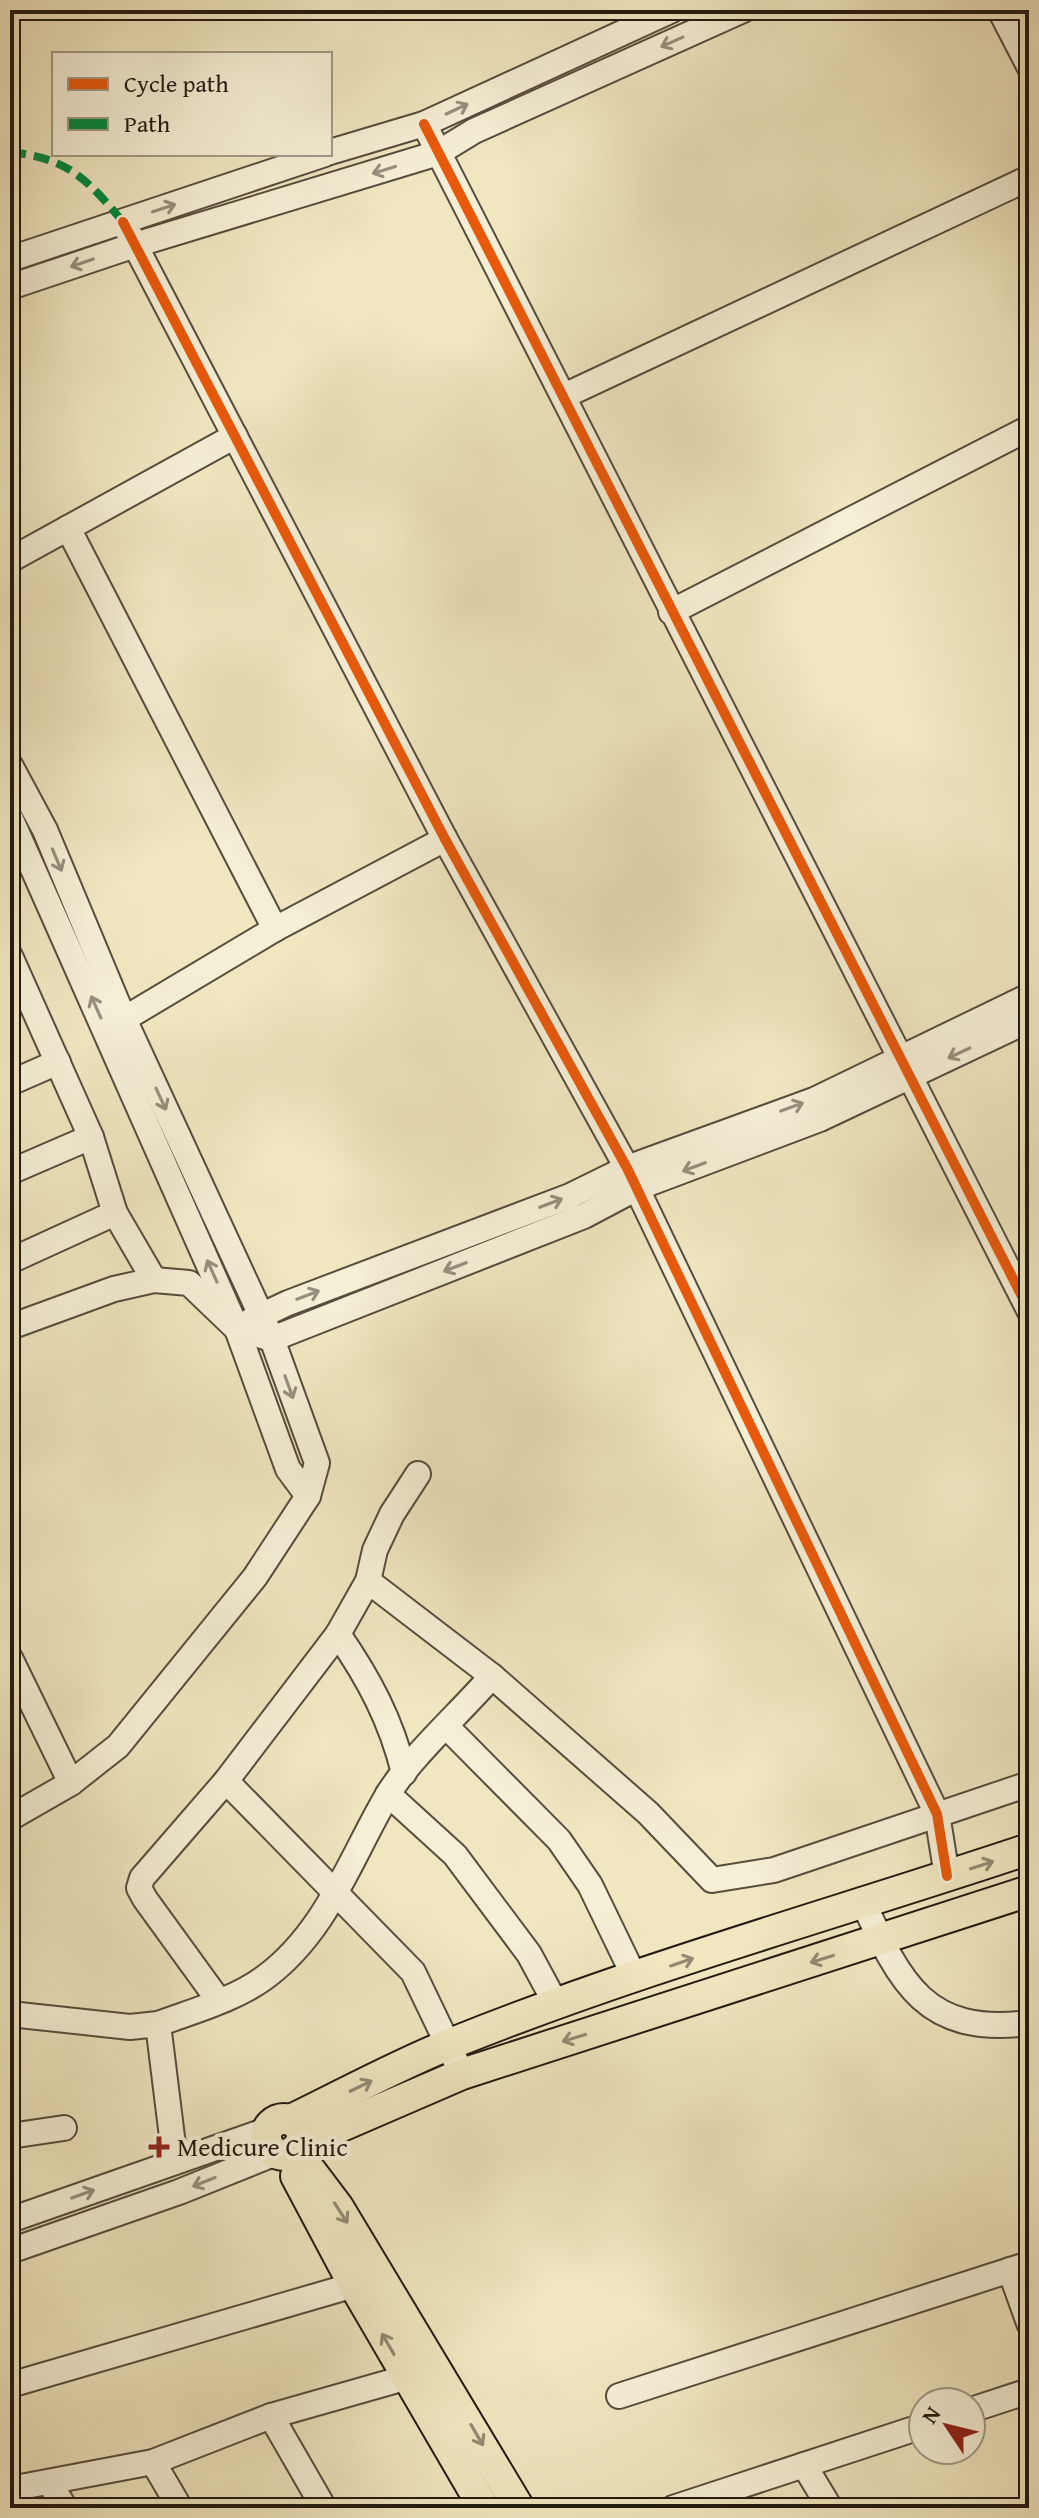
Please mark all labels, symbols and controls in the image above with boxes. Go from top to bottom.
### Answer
one-way arrow [660,35,684,50]
legend [52,52,332,156]
text: Cycle path [124,66,229,101]
one-way arrow [444,101,468,116]
text: Path [124,106,171,141]
one-way arrow [372,164,397,178]
one-way arrow [151,200,176,215]
one-way arrow [70,256,95,271]
one-way arrow [51,847,66,872]
one-way arrow [88,995,103,1020]
one-way arrow [947,1046,971,1061]
one-way arrow [154,1086,169,1110]
one-way arrow [779,1099,804,1114]
one-way arrow [682,1161,707,1175]
one-way arrow [538,1195,563,1210]
one-way arrow [204,1259,219,1283]
one-way arrow [443,1261,467,1275]
one-way arrow [295,1287,320,1301]
one-way arrow [283,1374,297,1399]
one-way arrow [969,1856,994,1871]
one-way arrow [810,1953,835,1968]
one-way arrow [669,1954,694,1969]
one-way arrow [562,2031,587,2046]
one-way arrow [349,2078,373,2093]
place label: Medicure Clinic [177,2127,348,2166]
marker: Medicure Clinic [148,2136,170,2158]
one-way arrow [192,2176,217,2191]
one-way arrow [71,2185,96,2200]
one-way arrow [334,2201,350,2224]
one-way arrow [380,2333,396,2356]
north arrow [907,2386,987,2466]
text: N [913,2399,948,2430]
one-way arrow [469,2423,485,2446]

